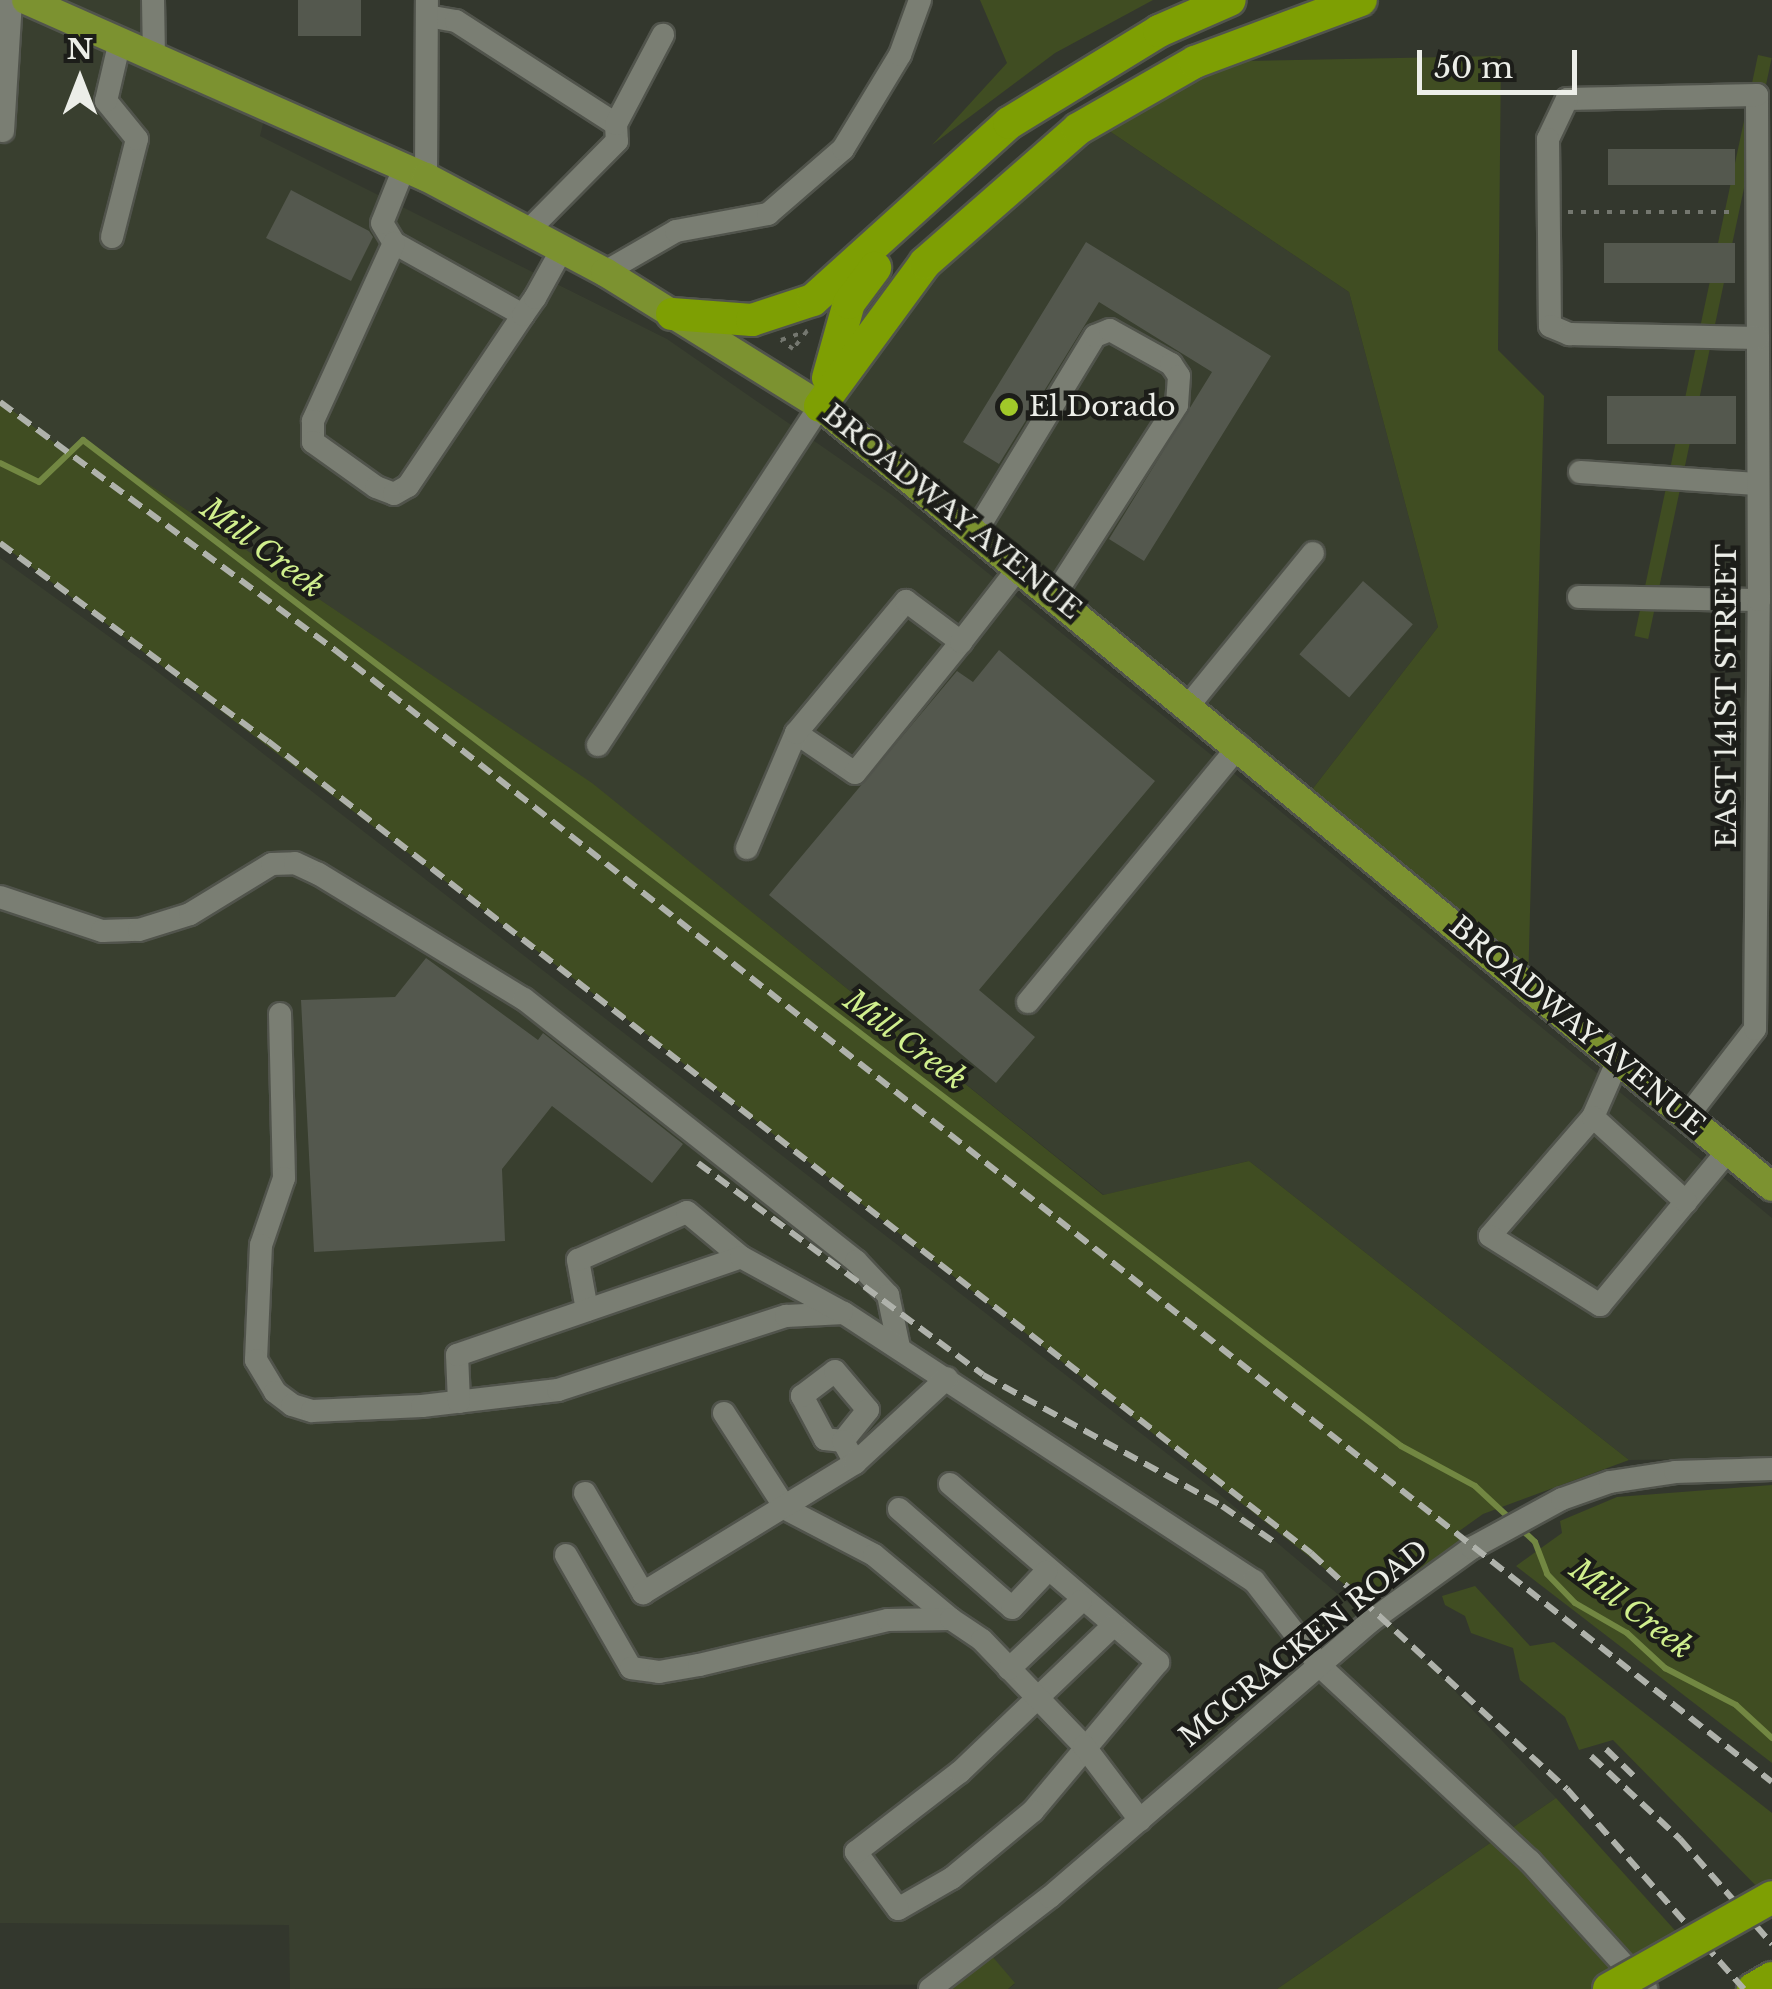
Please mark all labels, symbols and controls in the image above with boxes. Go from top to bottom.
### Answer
north arrow [30,30,130,130]
scale bar [1422,30,1582,92]
text: N [67,32,93,67]
text: 50 m [1434,49,1513,86]
place label: El Dorado [1029,390,1176,424]
marker: El Dorado [998,396,1020,418]
street label: BROADWAY AVENUE [815,397,1089,627]
water label: Mill Creek [193,490,331,606]
street label: EAST 141ST STREET [1710,543,1744,849]
street label: BROADWAY AVENUE [1442,909,1712,1143]
water label: Mill Creek [836,982,974,1098]
street label: MCCRACKEN ROAD [1173,1534,1435,1754]
water label: Mill Creek [1562,1551,1700,1667]

